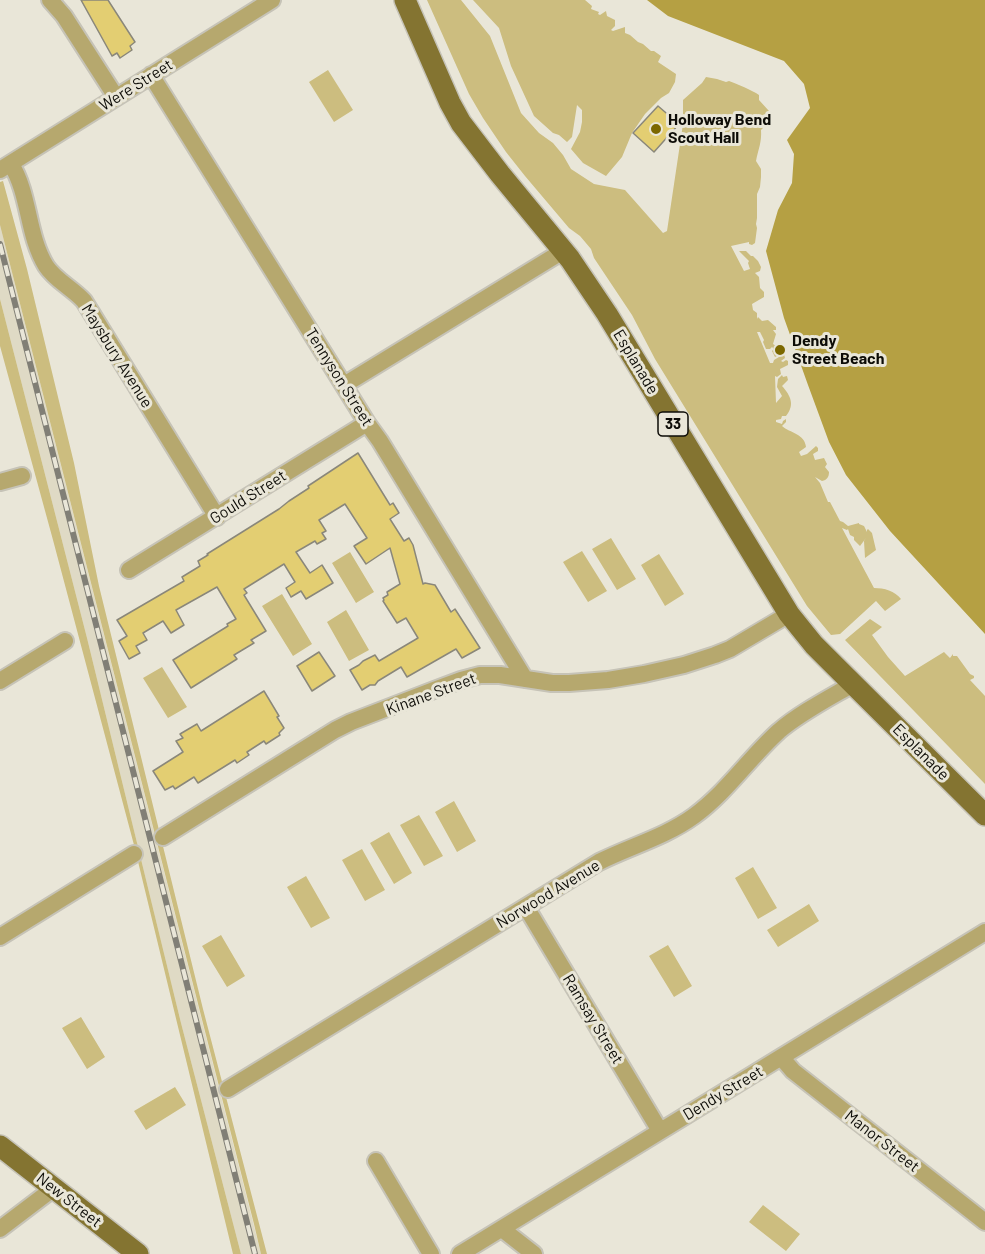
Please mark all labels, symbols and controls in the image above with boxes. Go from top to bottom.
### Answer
street label: Were Street [96,55,176,115]
place label: Holloway Bend Scout Hall [668,110,771,148]
marker: Holloway Bend Scout Hall [649,122,663,136]
street label: Maysbury Avenue [77,300,157,412]
street label: Tennyson Street [301,324,377,430]
street label: Esplanade [609,326,663,398]
place label: Dendy Street Beach [792,331,884,369]
marker: Dendy Street Beach [773,343,787,357]
road number: 33 [658,412,688,436]
street label: Gould Street [206,466,290,528]
street label: Kinane Street [383,669,479,719]
street label: Esplanade [889,720,953,784]
street label: Norwood Avenue [493,856,603,932]
street label: Ramsay Street [559,971,627,1067]
street label: Dendy Street [680,1062,766,1124]
street label: Manor Street [841,1106,923,1176]
street label: New Street [33,1169,105,1231]

